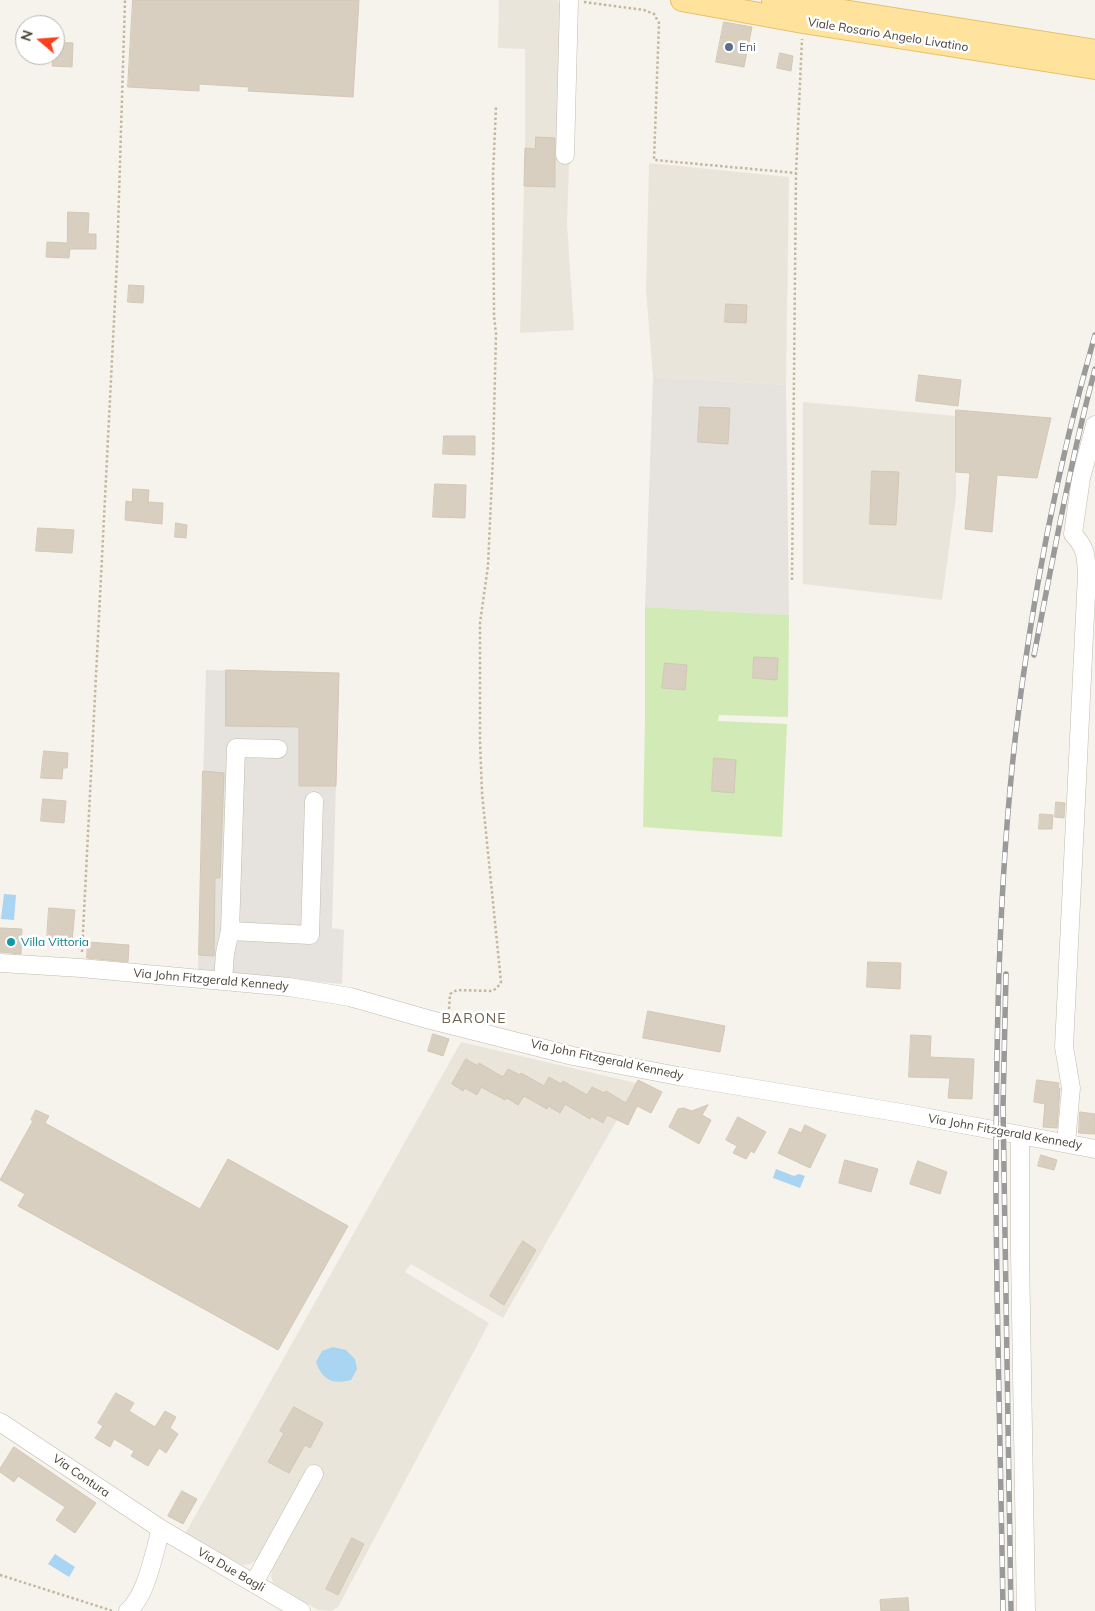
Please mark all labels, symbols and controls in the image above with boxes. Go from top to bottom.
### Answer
north arrow [15,15,65,65]
street label: Viale Rosario Angelo Livatino [807,15,969,55]
text: N [16,28,37,43]
place label: Eni [739,40,756,54]
marker: Eni [723,41,735,53]
place label: Villa Vittoria [21,935,89,949]
marker: Villa Vittoria [5,936,17,948]
street label: Via John Fitzgerald Kennedy [133,966,289,994]
district label: BARONE [441,1011,507,1027]
street label: Via John Fitzgerald Kennedy [529,1037,685,1083]
street label: Via John Fitzgerald Kennedy [927,1111,1083,1153]
street label: Via Contura [50,1452,112,1500]
street label: Via Due Bagli [195,1545,267,1595]

